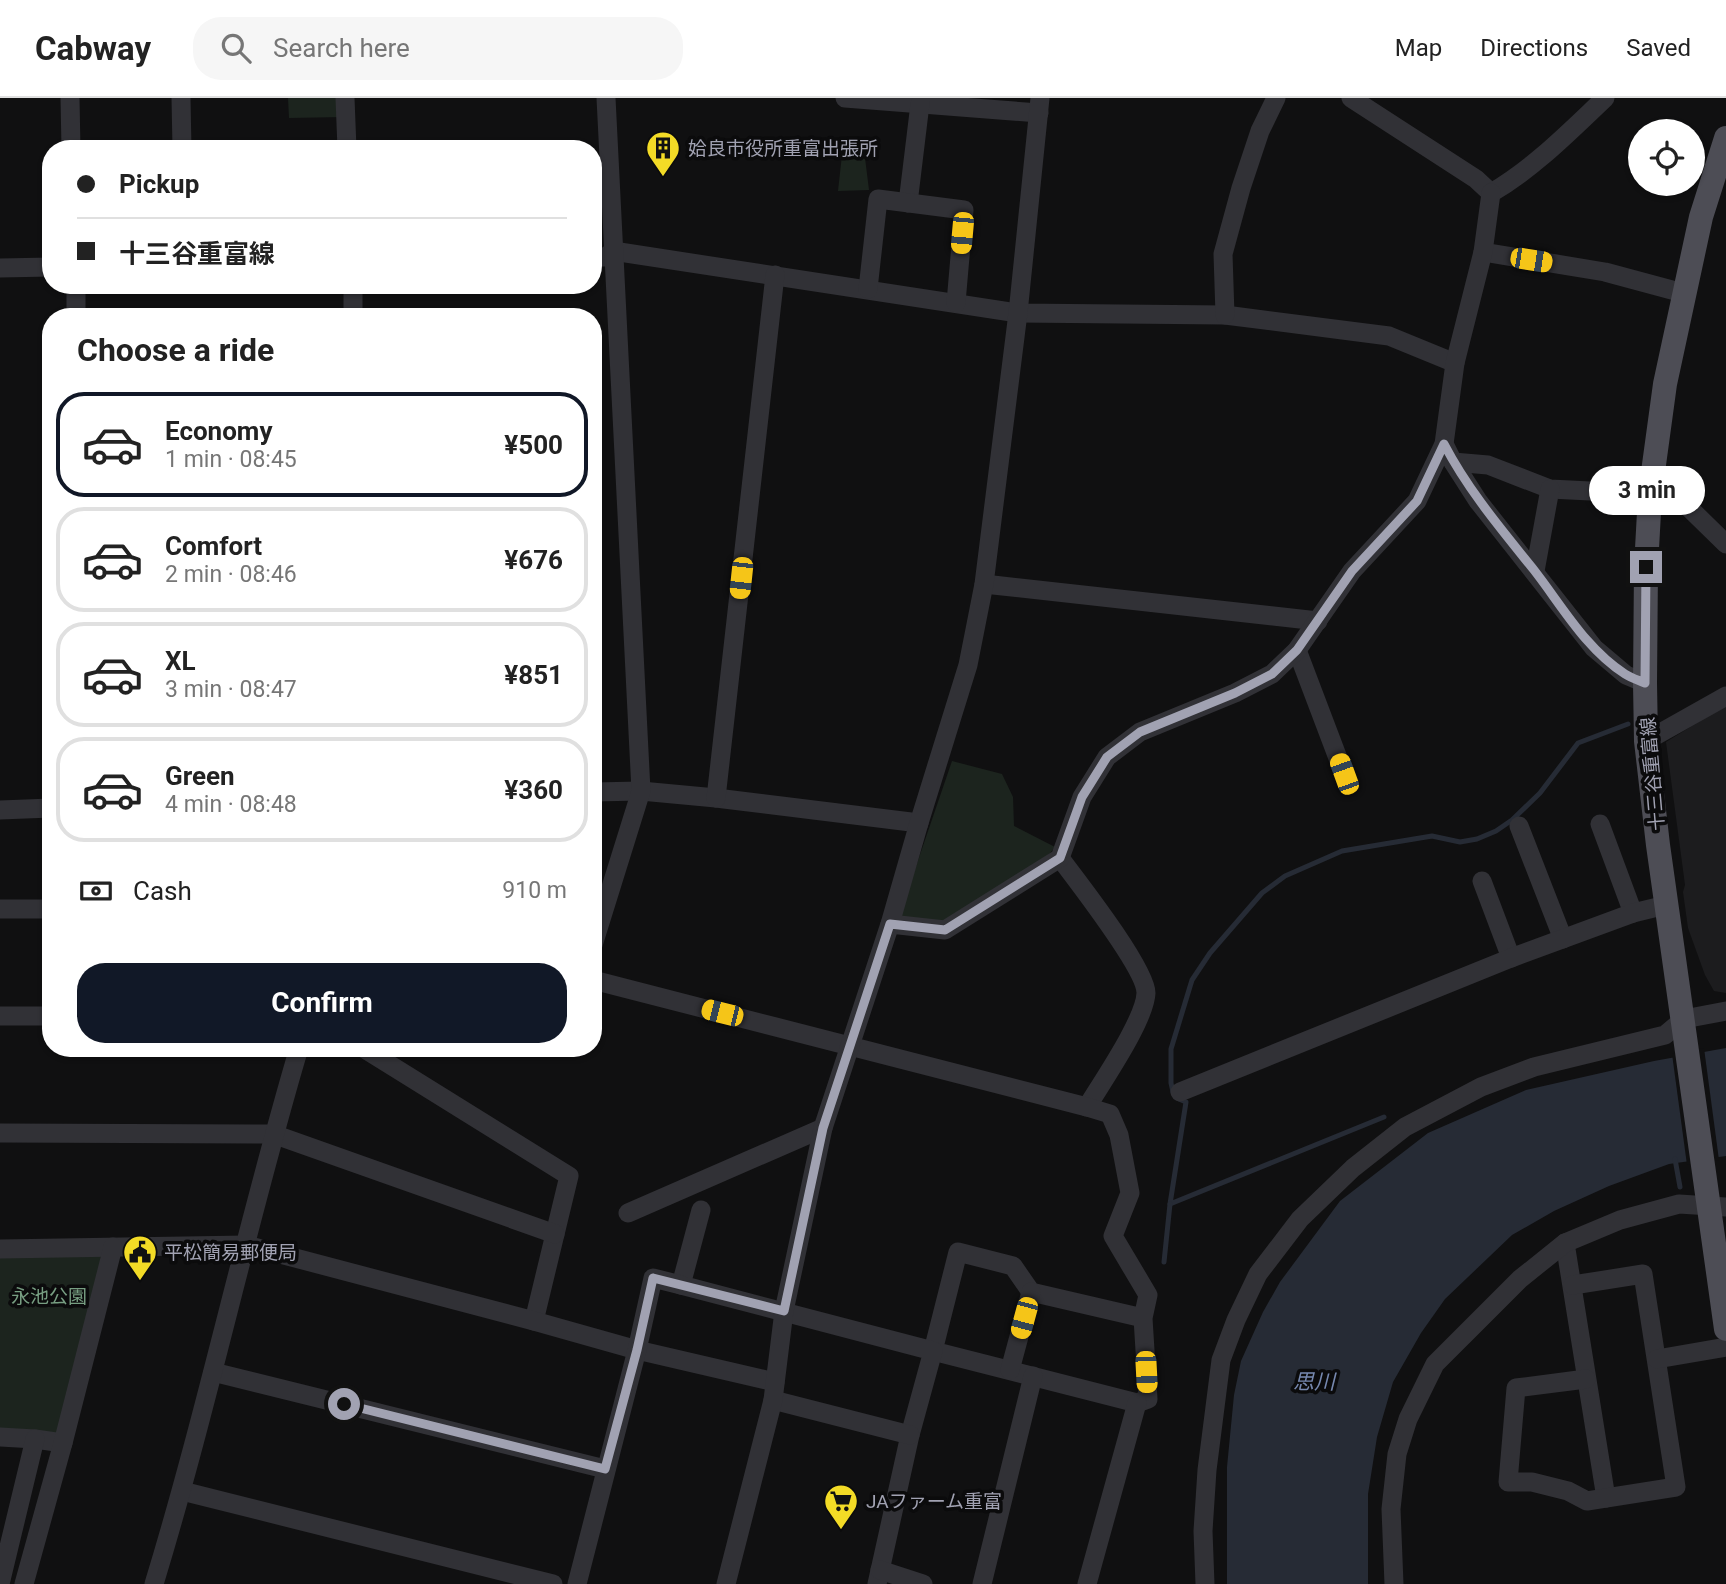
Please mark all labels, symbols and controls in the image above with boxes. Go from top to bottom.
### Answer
search box [193,17,683,80]
text: Cabway [35,29,151,68]
icon: search [217,29,255,67]
text: Search here [273,33,410,63]
text: Map [1395,34,1442,62]
text: Directions [1480,34,1588,62]
text: Saved [1626,34,1691,62]
map controls [1628,119,1705,196]
button: locate [1628,119,1705,196]
building icon: 姶良市役所重富出張所 [644,129,682,178]
place label: 姶良市役所重富出張所 [688,137,878,160]
text: Pickup [119,169,199,199]
car [950,211,975,255]
text: 十三谷重富線 [119,239,275,269]
car [1509,246,1554,274]
text: Choose a ride [77,331,274,369]
icon: car [81,413,144,476]
text: Economy [165,416,272,446]
text: ¥500 [504,430,563,460]
text: 1 min · 08:45 [165,446,297,473]
callout: 3 min [1588,466,1704,514]
text: 3 min [1618,477,1676,504]
icon: car [81,528,144,591]
text: Comfort [165,531,262,561]
text: ¥676 [504,545,563,575]
route end [1630,551,1662,583]
car [729,556,754,600]
text: 2 min · 08:46 [165,561,297,588]
icon: car [81,643,144,706]
text: XL [165,646,196,676]
text: ¥851 [504,660,563,690]
text: 3 min · 08:47 [165,676,297,703]
street label: 十三谷重富線 [1636,716,1669,832]
car [1327,751,1362,797]
icon: car [81,758,144,821]
text: Green [165,761,235,791]
text: ¥360 [504,775,563,805]
text: 4 min · 08:48 [165,791,297,818]
icon: cash [77,872,115,910]
text: Cash [133,876,192,906]
text: 910 m [502,877,567,904]
button: Confirm [77,963,567,1043]
car [700,998,745,1028]
public building icon: 平松簡易郵便局 [121,1233,159,1282]
place label: 平松簡易郵便局 [164,1241,297,1264]
park label: 永池公園 [11,1285,87,1308]
car [1009,1295,1040,1341]
car [1135,1350,1158,1394]
water label: 思川 [1293,1370,1337,1394]
route start [328,1388,360,1420]
supermarket icon: JAファーム重富 [822,1482,860,1531]
place label: JAファーム重富 [866,1490,1002,1513]

